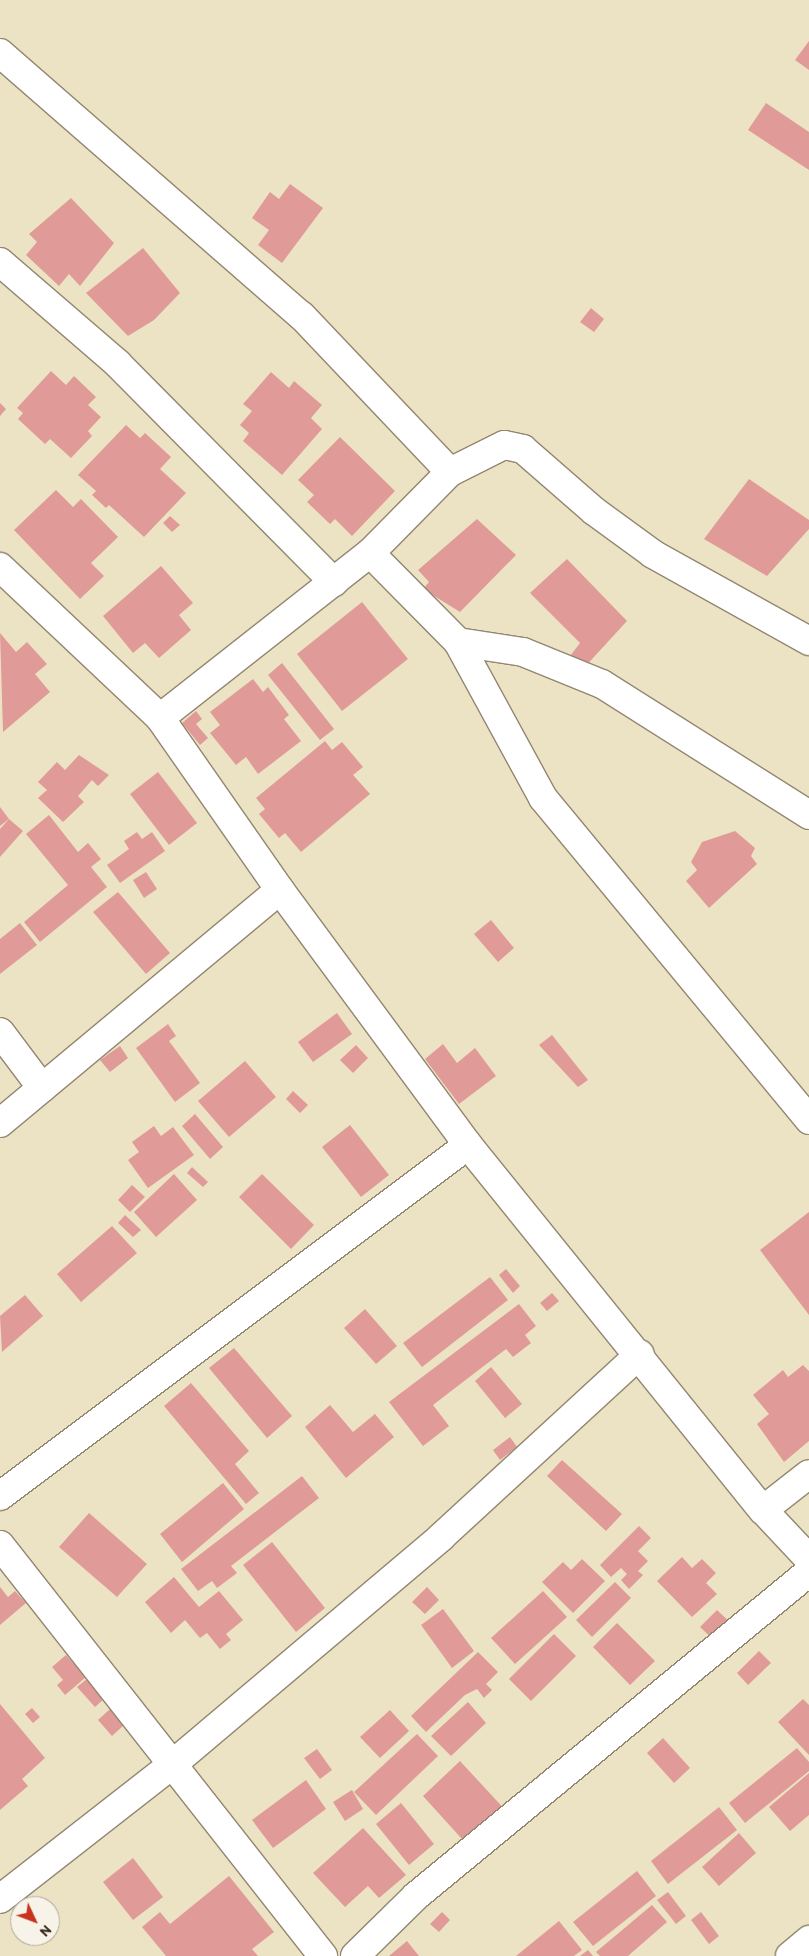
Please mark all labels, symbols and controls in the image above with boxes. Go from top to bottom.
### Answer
north arrow [10,1896,60,1946]
text: N [36,1922,55,1940]

